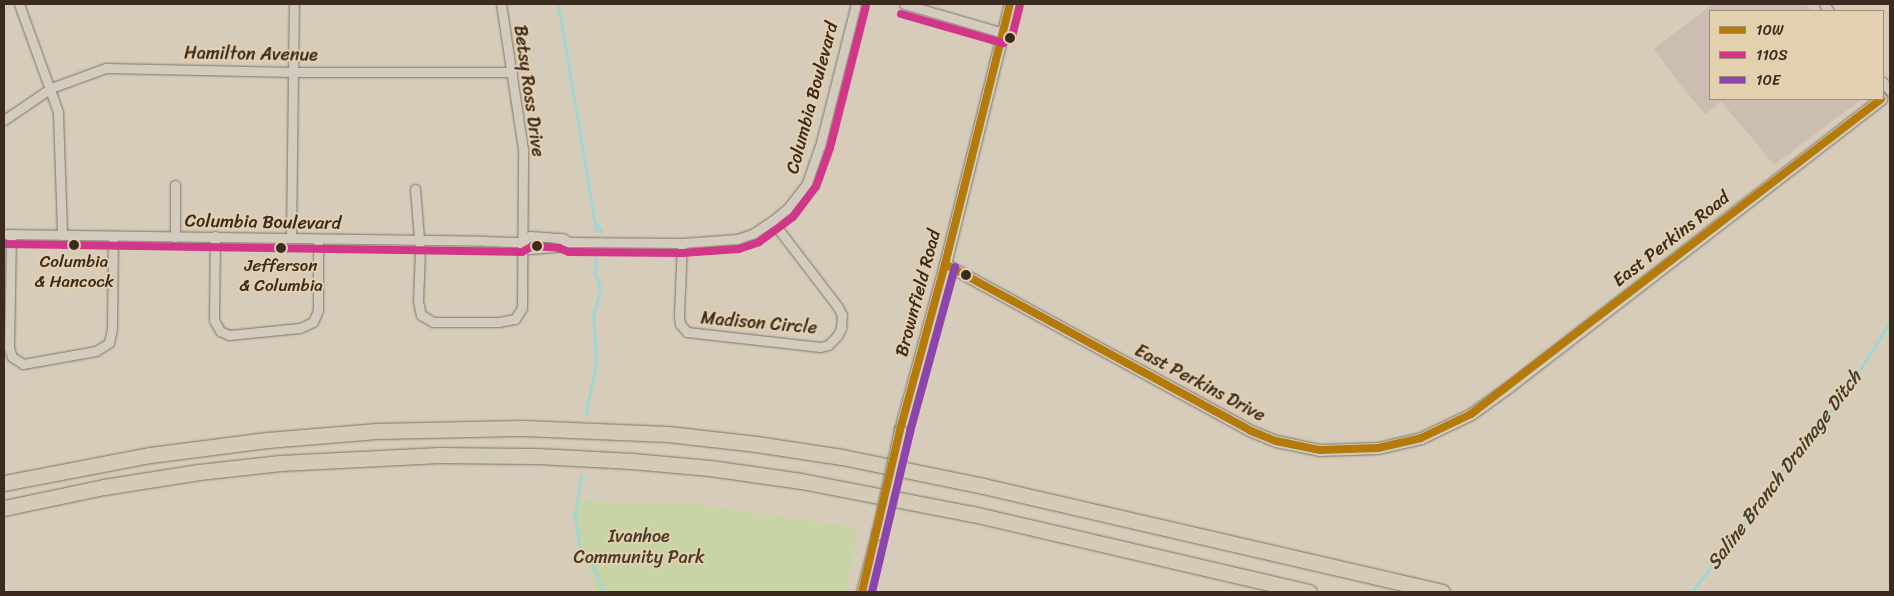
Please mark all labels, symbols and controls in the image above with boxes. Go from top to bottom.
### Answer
legend [1709,10,1884,100]
text: 10W [1756,17,1783,43]
street label: Columbia Boulevard [781,20,843,176]
street label: Betsy Ross Drive [509,24,549,158]
unlabelled marker [1005,33,1015,43]
street label: Hamilton Avenue [184,42,318,66]
text: 110S [1756,42,1788,68]
text: 10E [1756,67,1780,93]
street label: East Perkins Road [1608,186,1734,292]
street label: Columbia Boulevard [185,210,341,234]
street label: Brownfield Road [891,227,945,359]
marker: Columbia & Hancock [69,240,79,250]
unlabelled marker [532,241,542,251]
marker: Jefferson & Columbia [276,243,286,253]
place label: Columbia & Hancock [34,252,114,292]
place label: Jefferson & Columbia [239,256,323,296]
unlabelled marker [961,270,971,280]
street label: Madison Circle [700,307,818,339]
street label: East Perkins Drive [1131,339,1269,427]
water label: Saline Branch Drainage Ditch [1702,366,1866,574]
park label: Ivanhoe Community Park [573,526,705,568]

